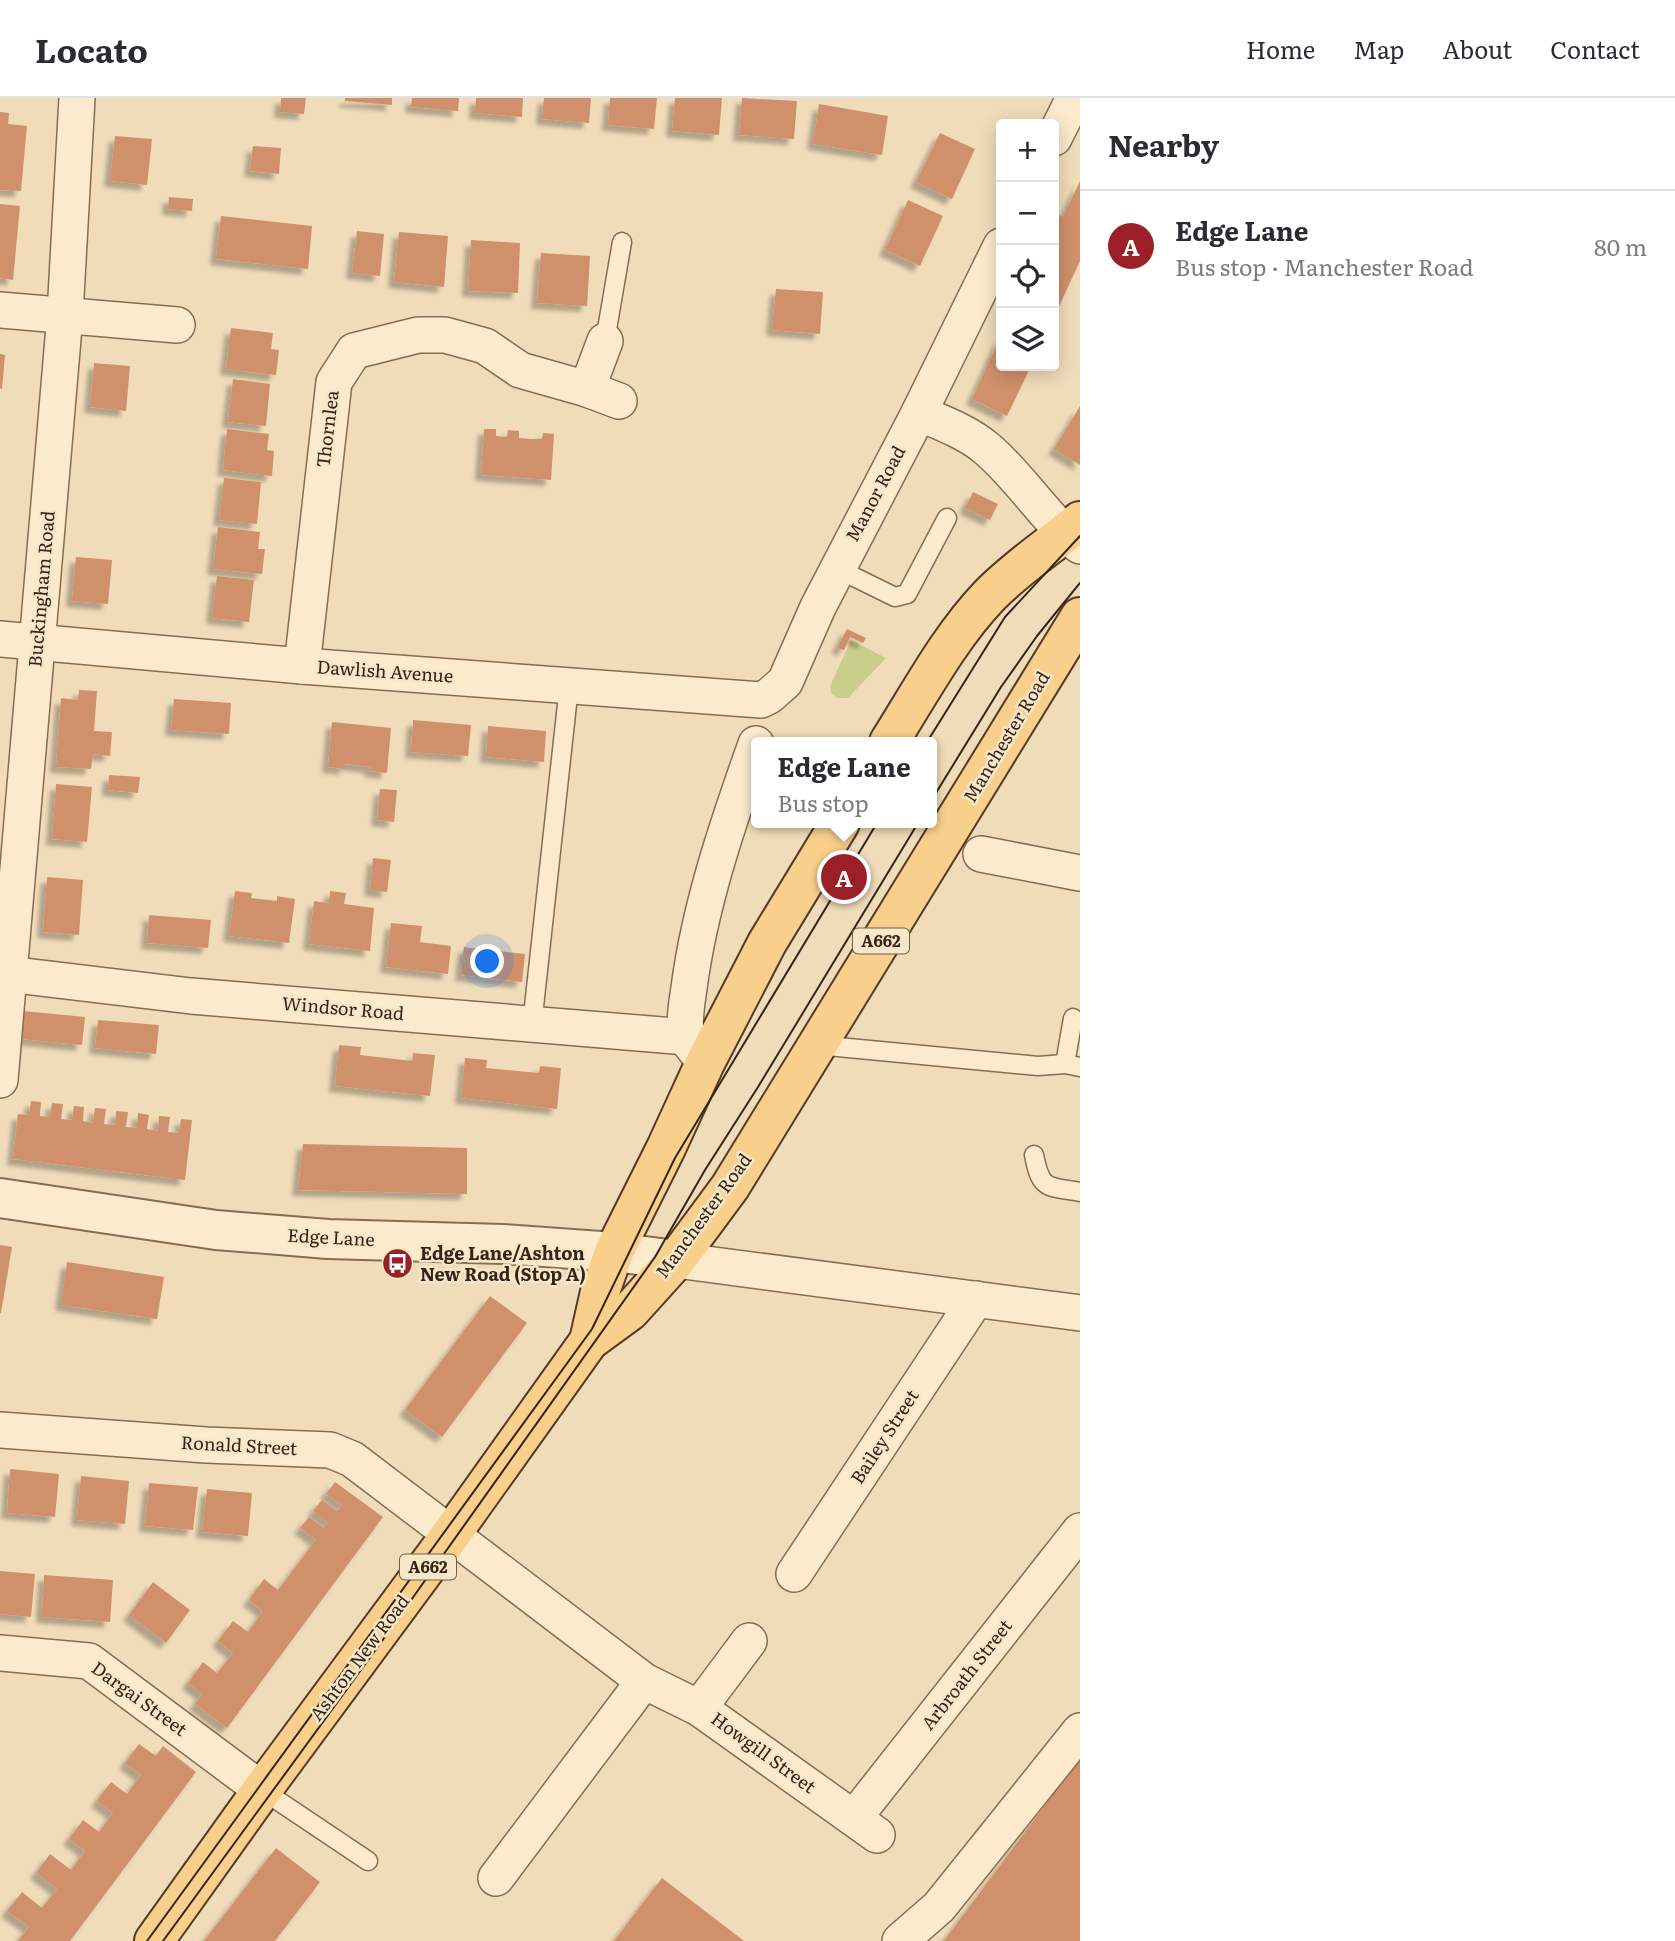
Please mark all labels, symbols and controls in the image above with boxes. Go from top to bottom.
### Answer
text: Locato [35,24,148,73]
text: Home [1246,31,1315,66]
text: Map [1353,31,1404,66]
text: About [1442,31,1512,66]
text: Contact [1550,31,1640,66]
map controls [996,119,1059,371]
button: + [996,119,1059,182]
text: Nearby [1108,122,1219,166]
button: − [996,182,1059,245]
text: Edge Lane [1175,210,1308,249]
text: A [1122,229,1140,263]
text: 80 m [1594,229,1647,263]
button: locate [996,245,1059,308]
text: Bus stop · Manchester Road [1175,249,1474,283]
button: layers [996,308,1059,371]
street label: Thornlea [308,388,345,469]
street label: Manor Road [838,441,911,546]
street label: Buckingham Road [20,509,61,668]
street label: Dawlish Avenue [316,652,454,689]
street label: Manchester Road [956,665,1056,807]
popup [751,737,937,828]
text: Edge Lane [777,746,911,785]
text: Bus stop [777,785,869,819]
pin: A [821,851,867,903]
road number: A662 [853,928,909,954]
your location [470,944,504,978]
street label: Windsor Road [281,989,405,1026]
street label: Manchester Road [648,1147,757,1283]
street label: Edge Lane [287,1221,375,1252]
place label: Edge Lane/Ashton New Road (Stop A) [420,1239,586,1287]
bus stop icon: Edge Lane/Ashton New Road (Stop A) [380,1247,414,1281]
street label: Bailey Street [843,1383,925,1489]
street label: Ronald Street [180,1428,299,1461]
road number: A662 [400,1554,456,1580]
street label: Ashton New Road [302,1588,415,1726]
street label: Arbroath Street [914,1612,1018,1735]
street label: Dargai Street [86,1654,194,1742]
street label: Howgill Street [706,1704,822,1800]

